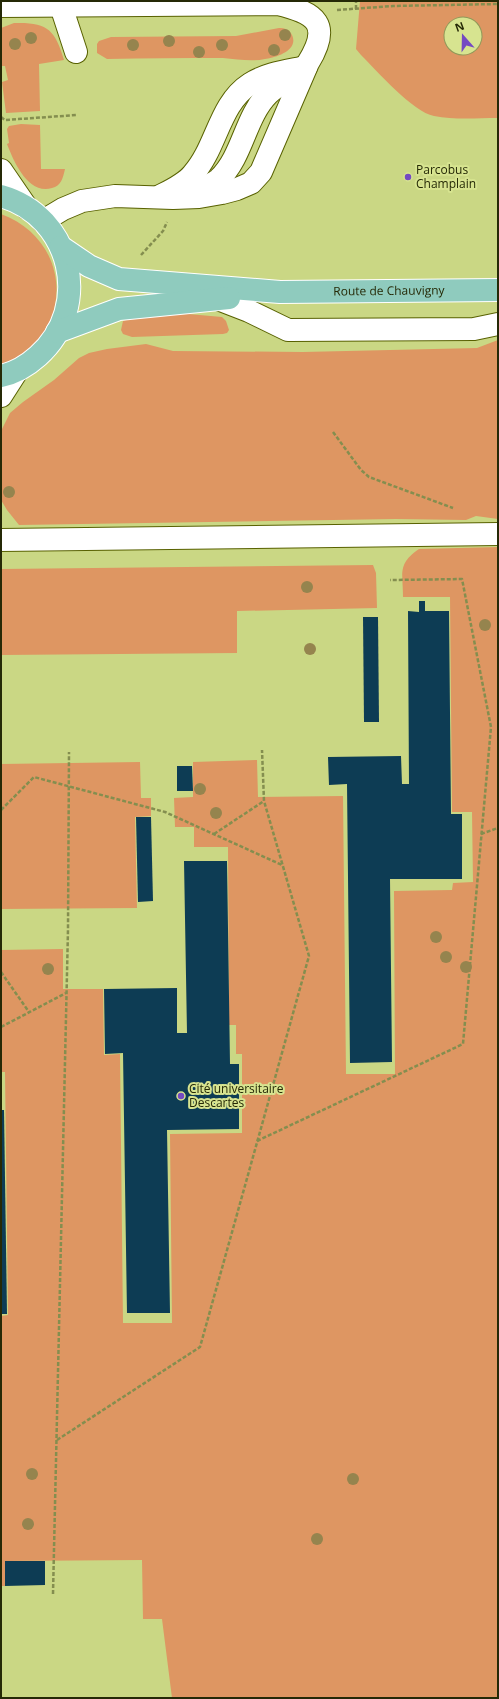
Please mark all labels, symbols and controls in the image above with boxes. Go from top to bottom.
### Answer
north arrow [443,16,483,56]
text: N [453,18,466,35]
place label: Parcobus Champlain [416,161,476,192]
marker: Parcobus Champlain [403,172,413,182]
street label: Route de Chauvigny [333,281,446,300]
place label: Cité universitaire Descartes [189,1080,284,1111]
marker: Cité universitaire Descartes [176,1091,186,1101]

